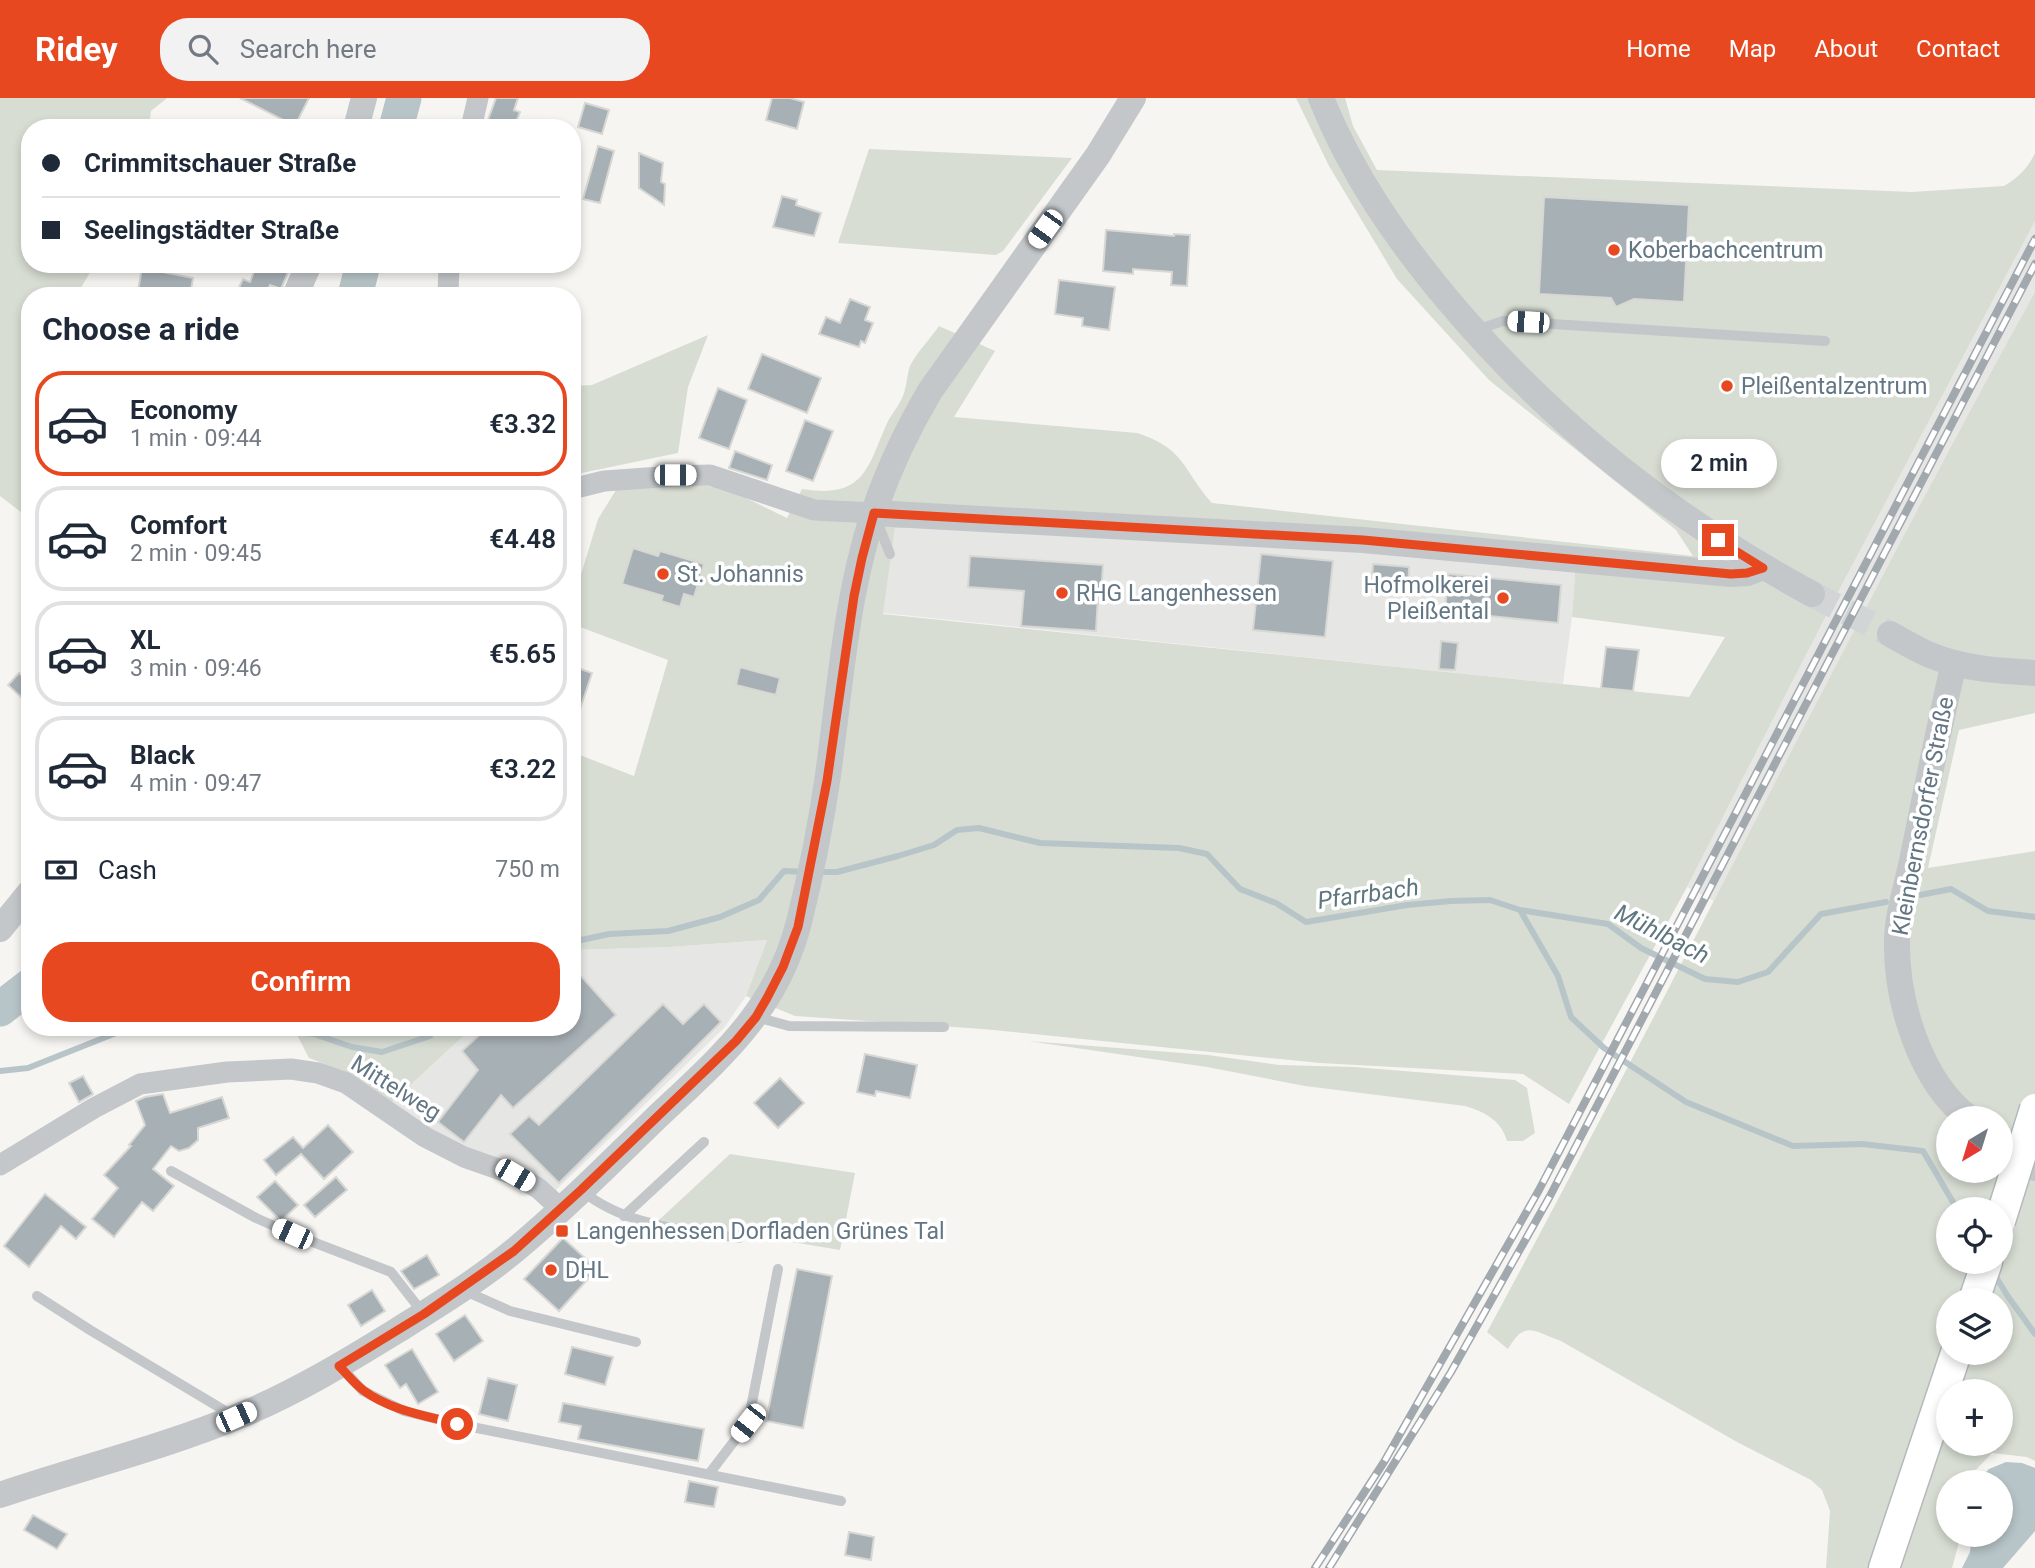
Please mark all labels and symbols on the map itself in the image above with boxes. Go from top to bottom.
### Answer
car [1025,206,1066,252]
place label: Koberbachcentrum [1628,237,1823,264]
marker: Koberbachcentrum [1606,242,1622,258]
car [1507,310,1550,334]
place label: Pleißentalzentrum [1741,373,1927,400]
marker: Pleißentalzentrum [1719,378,1735,394]
callout: 2 min [1660,438,1776,488]
car [655,465,697,486]
route end [1702,524,1734,556]
place label: St. Johannis [677,561,804,588]
marker: St. Johannis [655,566,671,582]
place label: Hofmolkerei Pleißental [1364,572,1489,625]
place label: RHG Langenhessen [1076,580,1277,607]
marker: RHG Langenhessen [1054,585,1070,601]
marker: Hofmolkerei Pleißental [1495,590,1511,606]
street label: Kleinbernsdorfer Straße [1887,694,1959,938]
water label: Pfarrbach [1316,873,1420,915]
water label: Mühlbach [1610,898,1714,970]
street label: Mittelweg [346,1050,446,1126]
north arrow [1936,1106,2012,1183]
car [492,1155,539,1195]
car [269,1216,316,1252]
place label: Langenhessen Dorfladen Grünes Tal [576,1218,945,1245]
marker: Langenhessen Dorfladen Grünes Tal [554,1223,570,1239]
place label: DHL [565,1257,609,1284]
marker: DHL [543,1262,559,1278]
car [213,1399,260,1435]
car [727,1400,770,1446]
route start [441,1408,473,1440]

